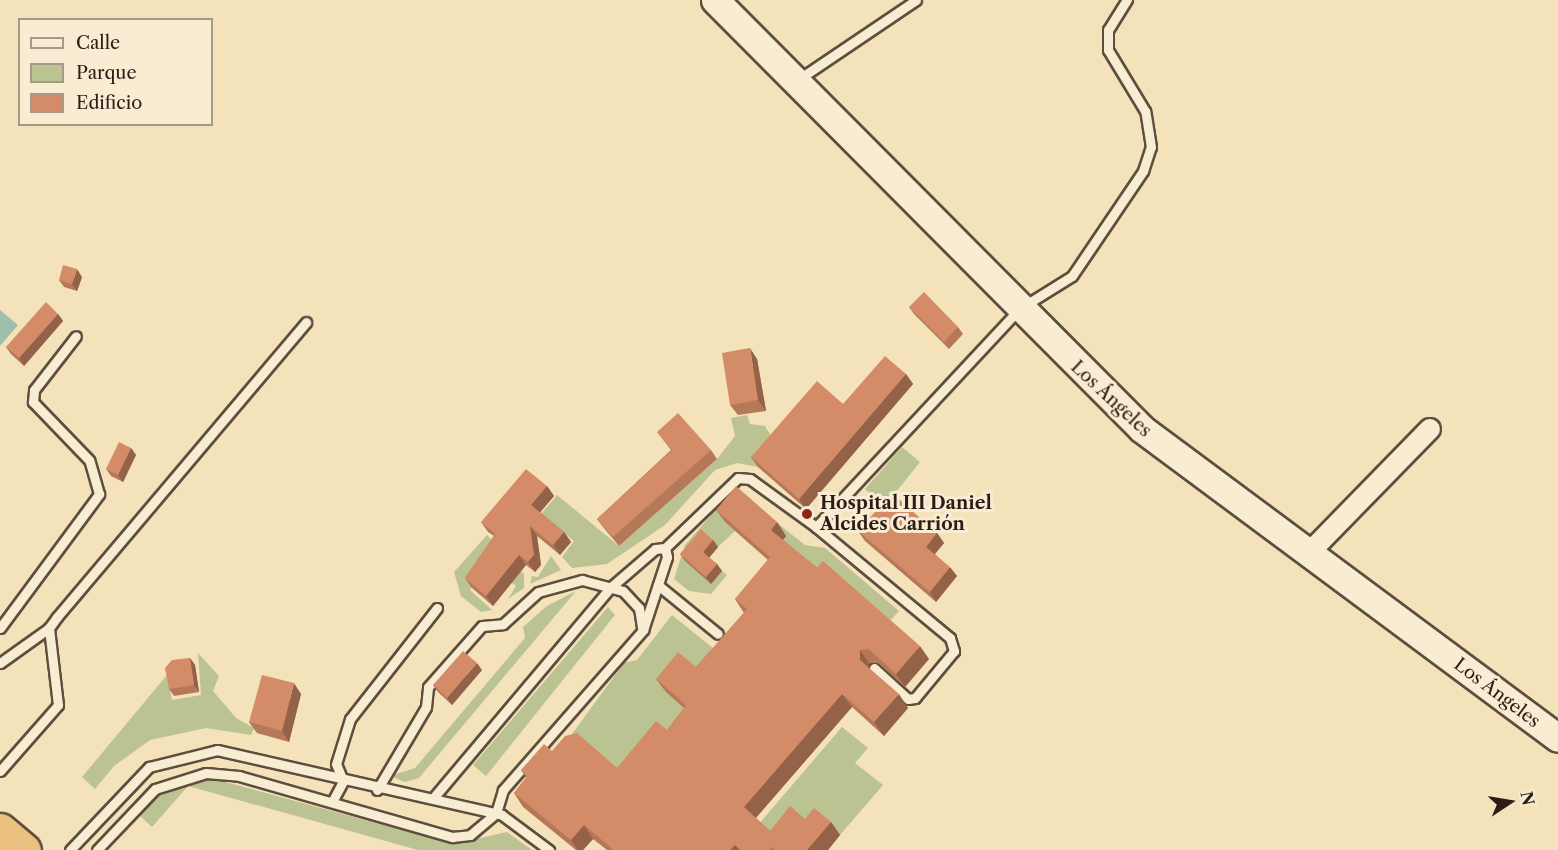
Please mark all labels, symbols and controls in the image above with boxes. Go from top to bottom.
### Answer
legend [18,18,213,126]
text: Calle [76,32,120,54]
text: Parque [76,62,137,84]
text: Edificio [76,92,142,114]
street label: Los Ángeles [1066,356,1156,442]
place label: Hospital III Daniel Alcides Carrión [820,493,992,536]
marker: Hospital III Daniel Alcides Carrión [798,505,816,523]
street label: Los Ángeles [1449,653,1545,733]
north arrow [1480,772,1540,832]
text: N [1516,789,1539,807]

